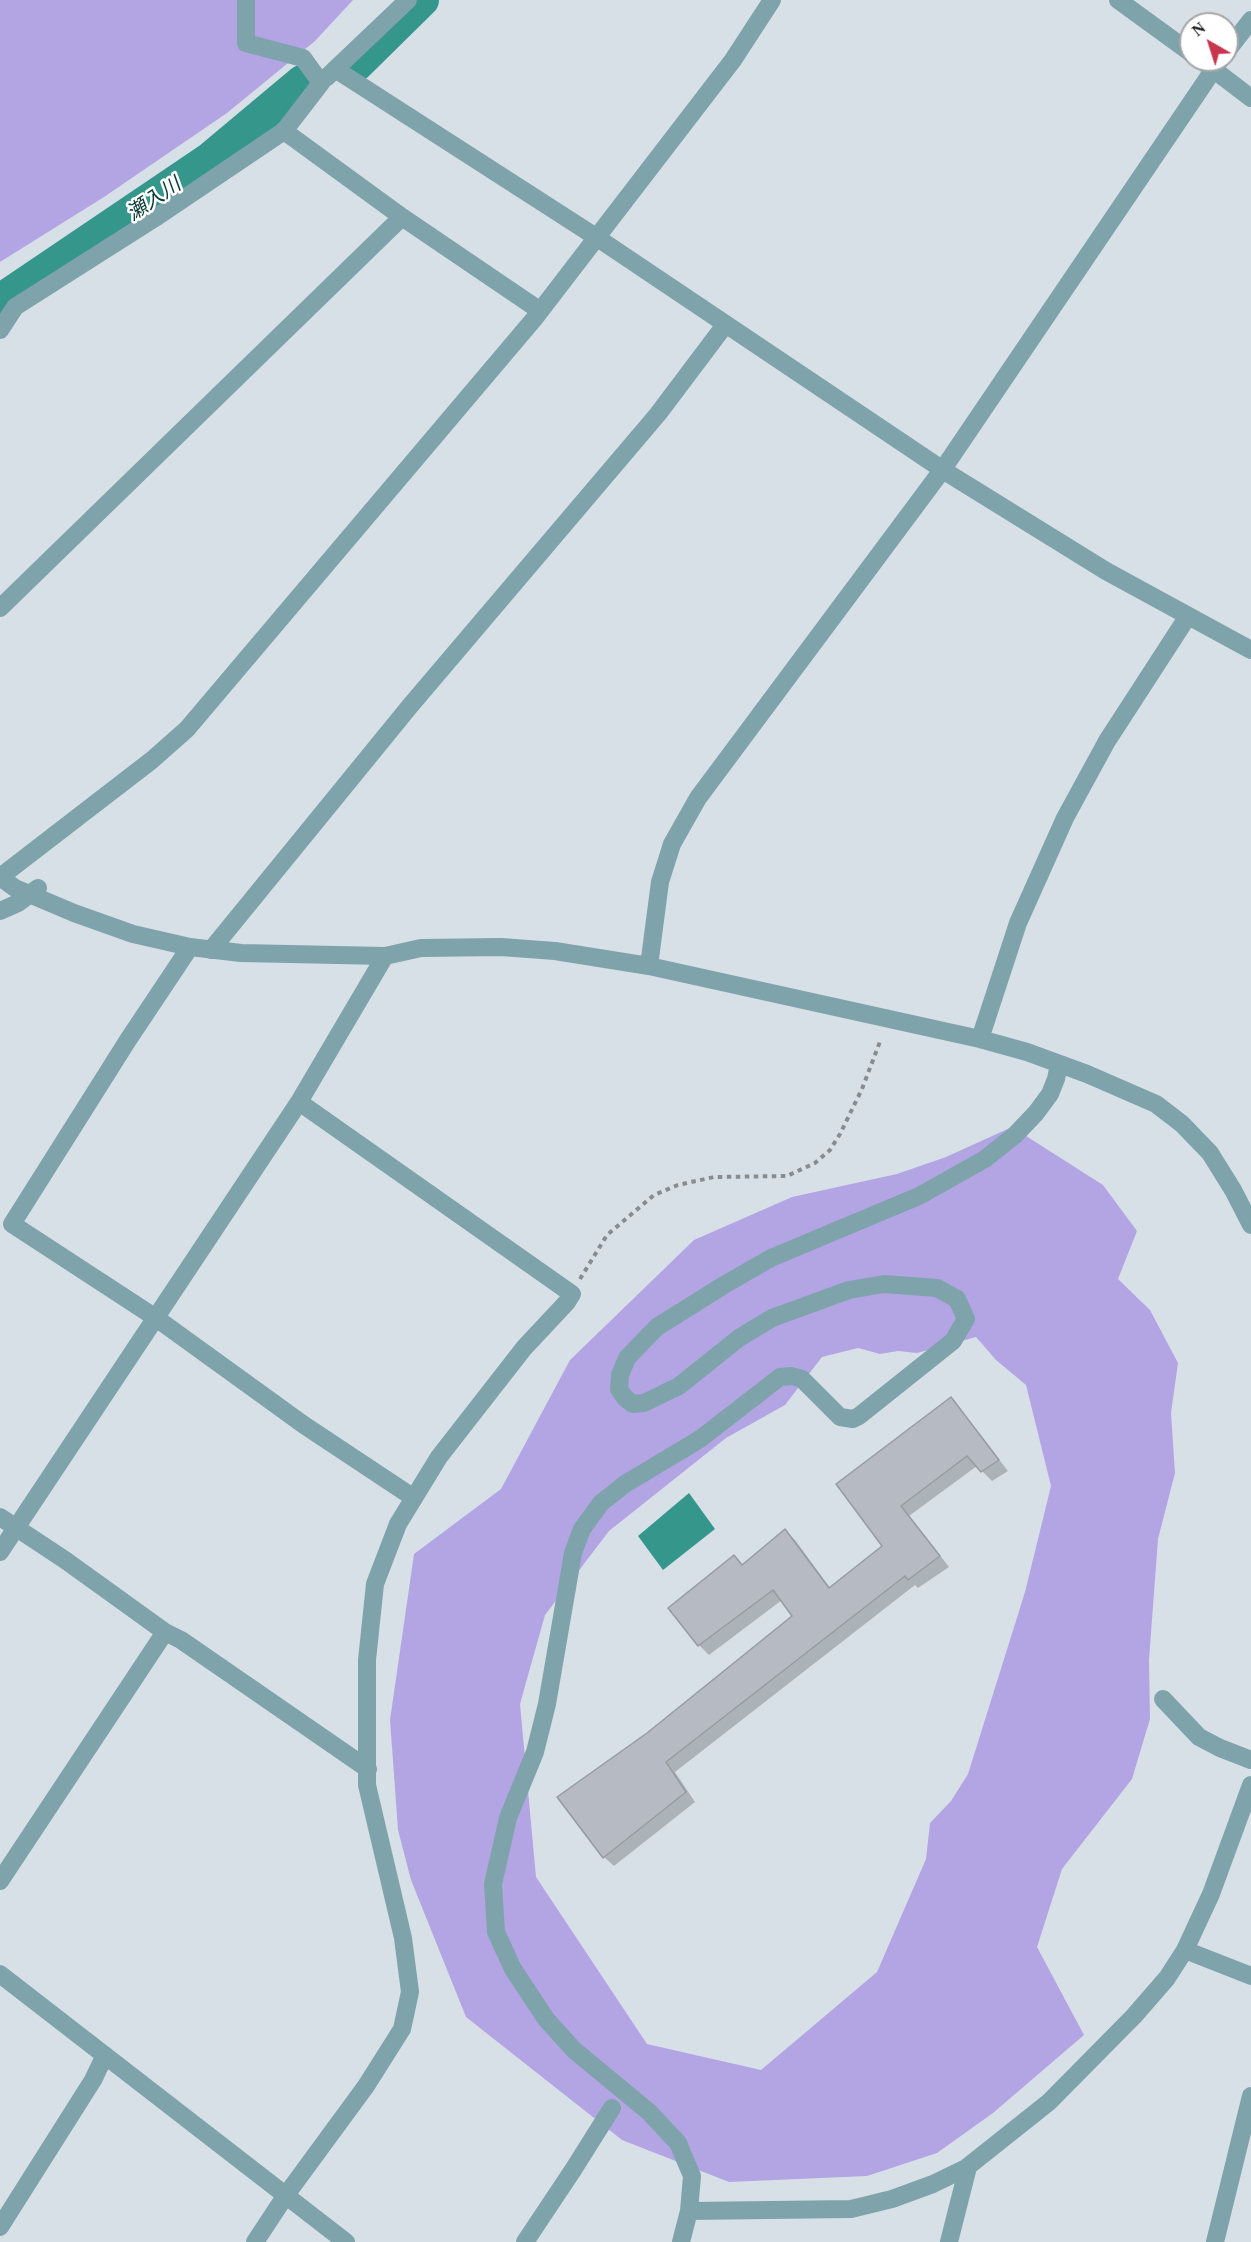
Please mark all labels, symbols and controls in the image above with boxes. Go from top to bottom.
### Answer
north arrow [1179,12,1239,72]
text: N [1189,19,1208,39]
water label: 瀬入川 [121,171,185,225]

